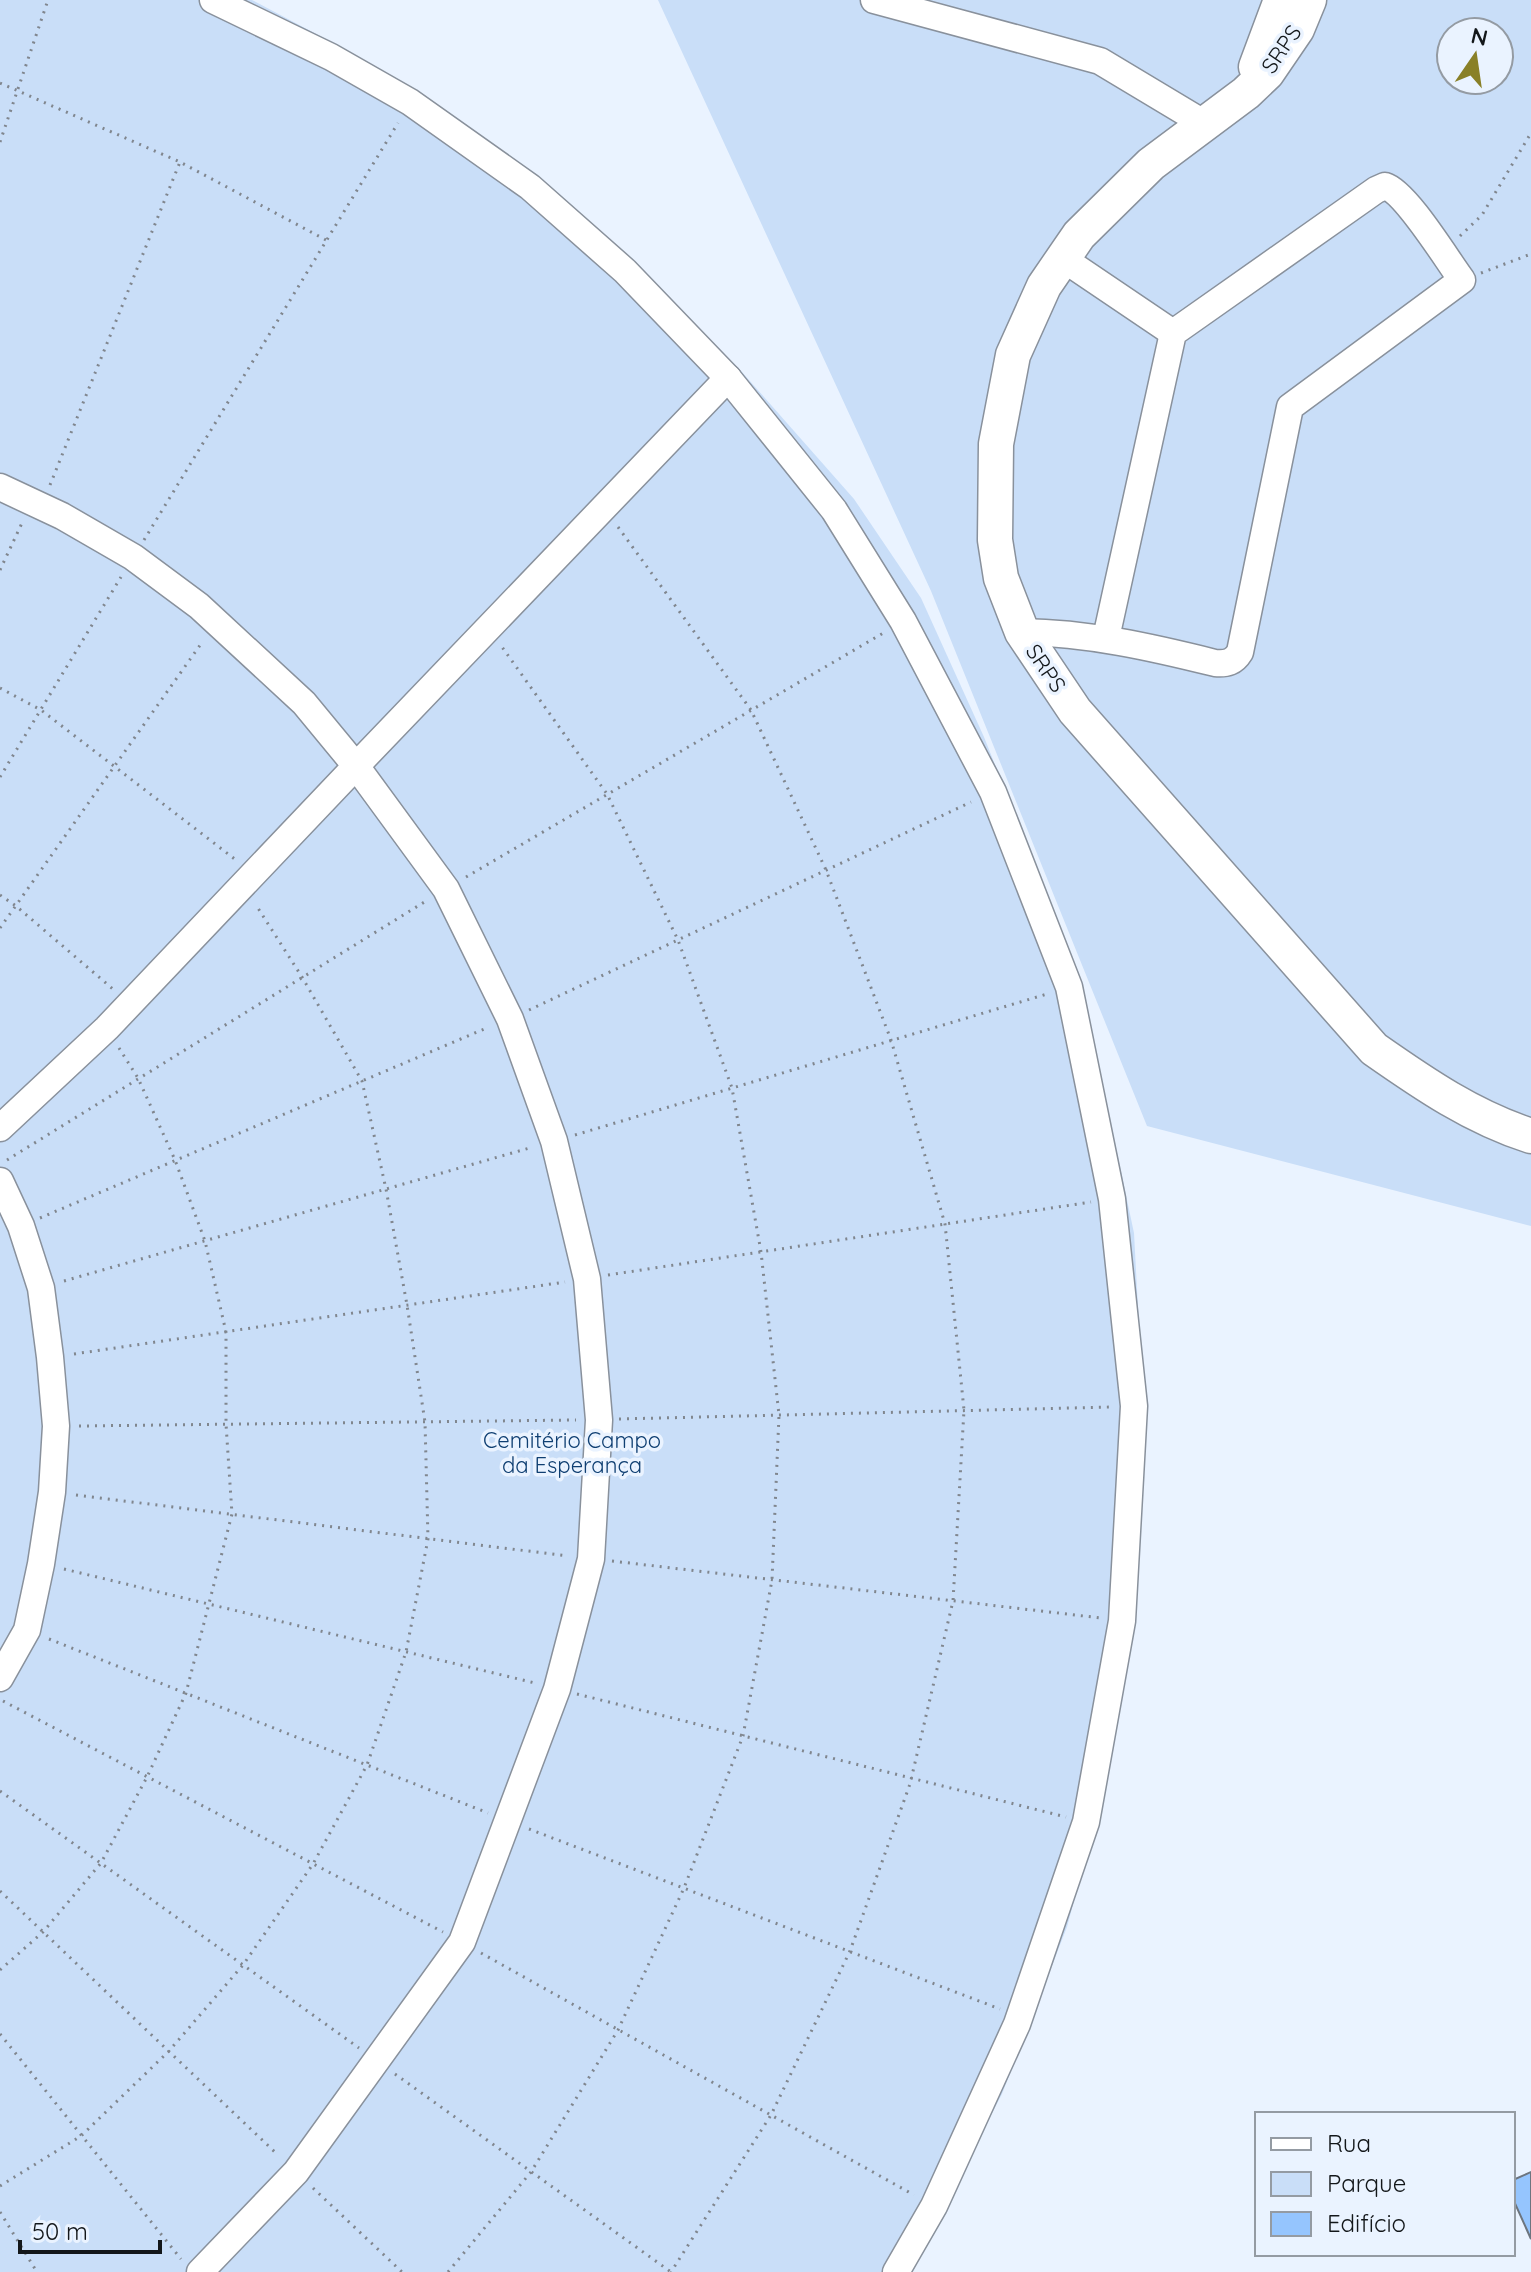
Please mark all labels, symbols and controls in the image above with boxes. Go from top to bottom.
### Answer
north arrow [1435,16,1515,96]
street label: SRPS [1255,19,1307,79]
text: N [1468,21,1491,52]
street label: SRPS [1020,638,1072,698]
park label: Cemitério Campo da Esperança [483,1426,661,1479]
legend [1255,2112,1515,2256]
text: Rua [1327,2128,1371,2158]
text: Parque [1327,2168,1406,2198]
scale bar [20,2204,160,2254]
text: Edifício [1327,2208,1406,2238]
text: 50 m [32,2216,88,2246]

